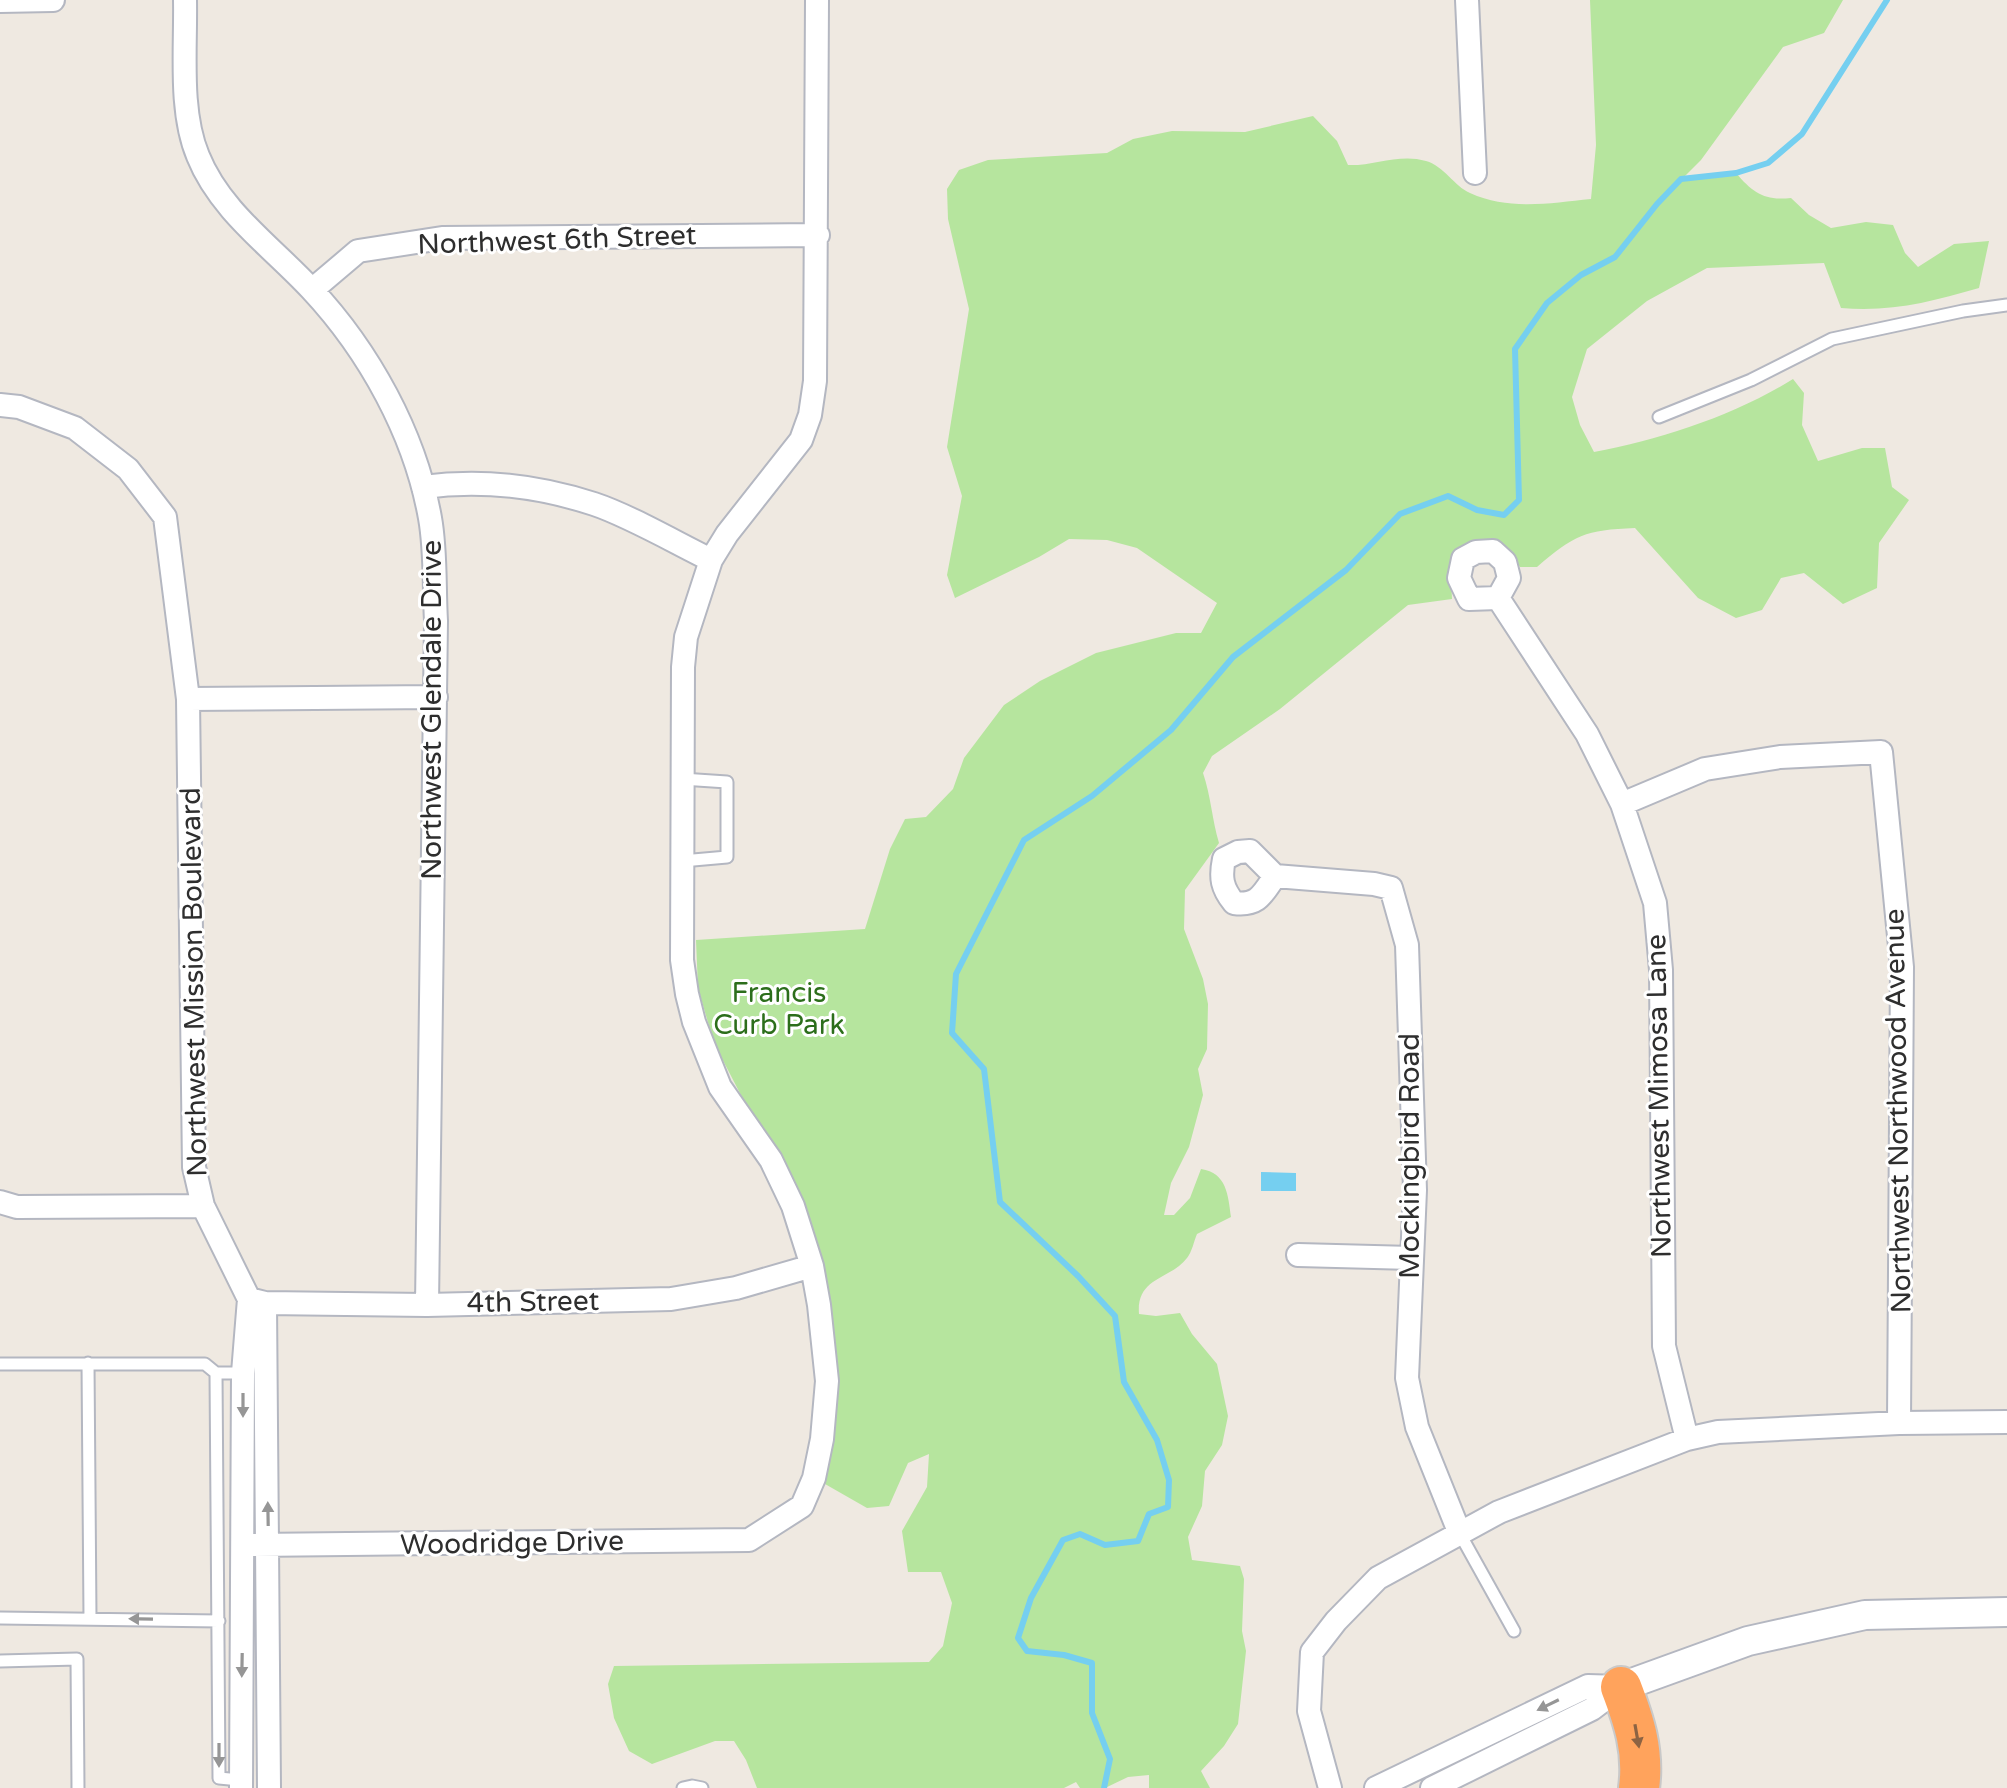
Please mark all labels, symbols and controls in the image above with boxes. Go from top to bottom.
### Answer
street label: Northwest 6th Street [417,218,697,262]
street label: Northwest Glendale Drive [415,540,449,880]
street label: Northwest Mission Boulevard [174,787,214,1177]
street label: Northwest Northwood Avenue [1877,908,1919,1314]
street label: Northwest Mimosa Lane [1639,934,1679,1258]
park label: Francis Curb Park [713,976,845,1042]
street label: Mockingbird Road [1393,1033,1427,1279]
street label: 4th Street [466,1284,600,1320]
one-way arrow [237,1393,249,1418]
one-way arrow [262,1501,274,1526]
street label: Woodridge Drive [400,1524,624,1562]
one-way arrow [128,1613,153,1625]
one-way arrow [236,1653,249,1678]
one-way arrow [1536,1698,1559,1712]
one-way arrow [1632,1724,1644,1749]
one-way arrow [213,1743,225,1768]

